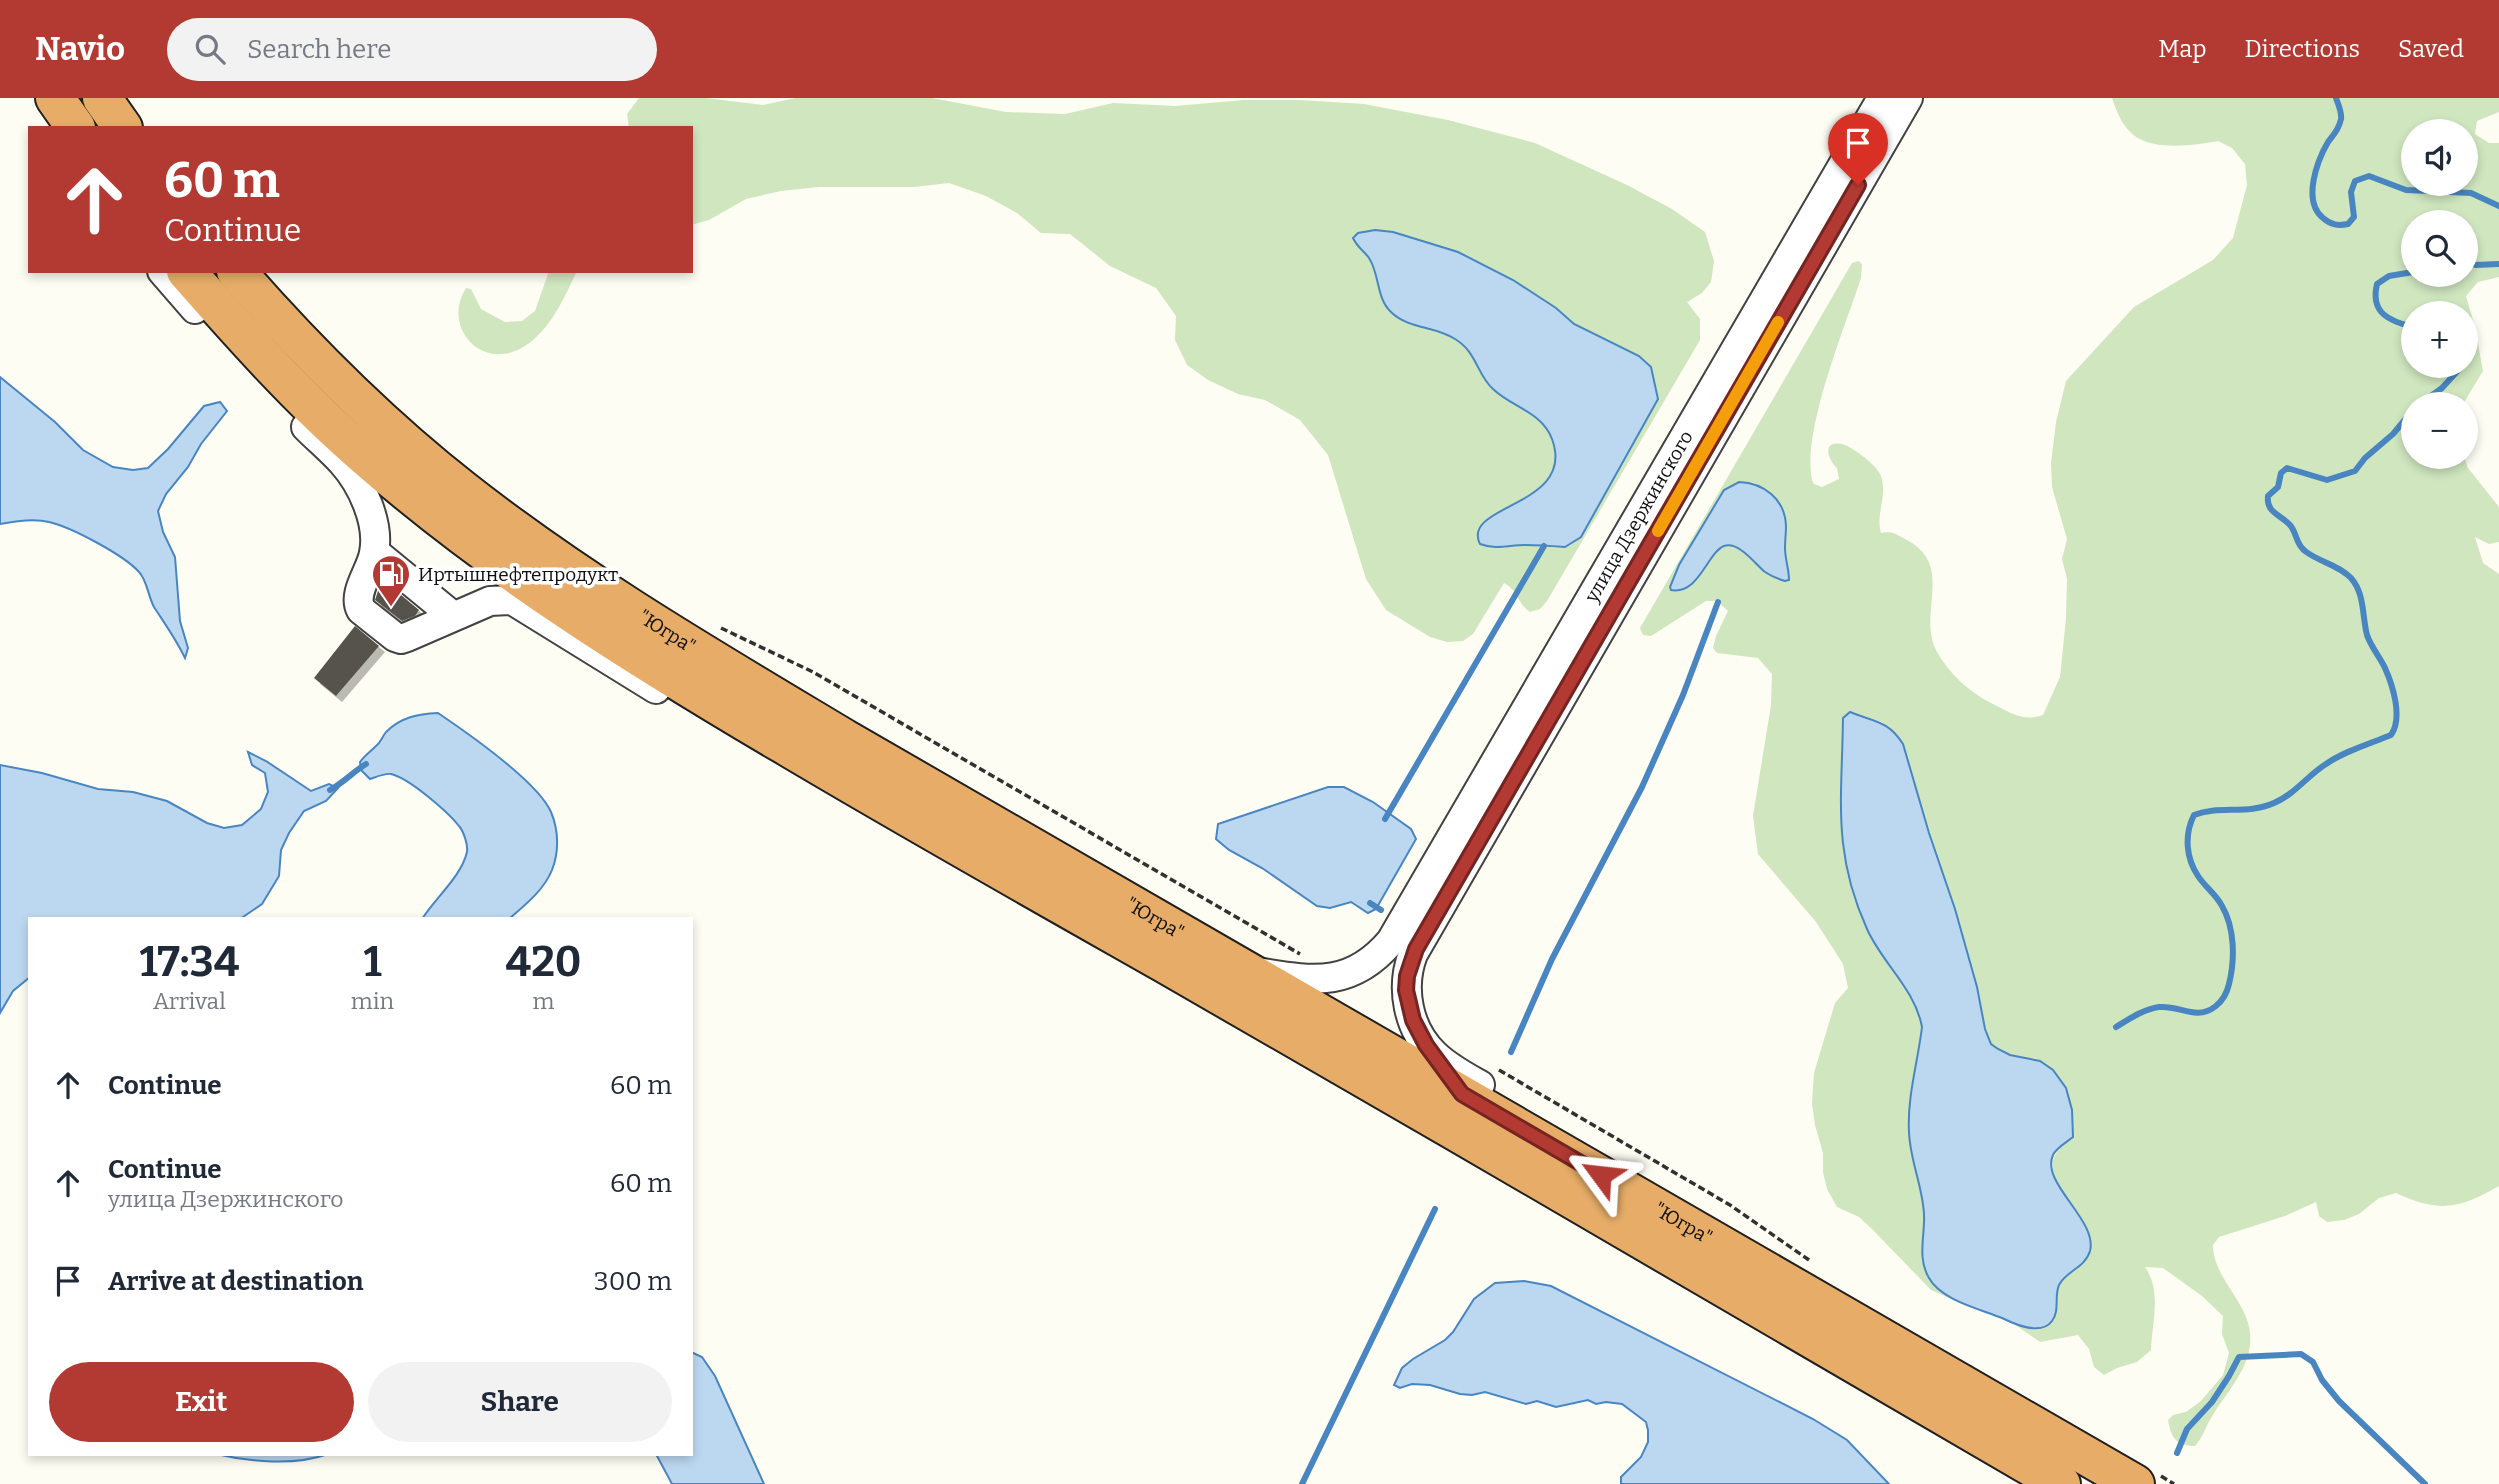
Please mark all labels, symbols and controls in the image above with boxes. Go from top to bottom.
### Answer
search box [167,18,657,81]
text: Navio [35,29,125,69]
icon: search [191,30,229,68]
text: Search here [247,34,391,65]
text: Map [2158,35,2207,63]
text: Directions [2245,35,2360,63]
text: Saved [2398,35,2464,63]
pin [1828,113,1888,185]
map controls [2401,119,2478,469]
button: sound [2401,119,2478,196]
icon: arrive [1839,124,1877,162]
text: 60 m [164,151,280,210]
icon: ahead [49,154,140,245]
button: search [2401,210,2478,287]
text: Continue [164,211,301,249]
button: + [2401,301,2478,378]
button: − [2401,392,2478,469]
street label: улица Дзержинского [1579,426,1697,607]
fuel station icon: Иртышнефтепродукт [370,553,412,608]
place label: Иртышнефтепродукт [418,563,618,586]
street label: "Югра" [634,605,700,658]
street label: "Югра" [1122,892,1188,944]
text: 17:34 [139,937,239,987]
text: 1 [363,937,382,987]
text: 420 [506,937,582,987]
text: Arrival [153,987,226,1015]
text: min [351,987,394,1015]
text: m [533,987,555,1015]
icon: ahead [49,1066,87,1104]
text: Continue [108,1070,222,1101]
text: 60 m [610,1070,672,1101]
position arrow [1564,1138,1638,1212]
text: Continue [108,1154,222,1185]
icon: ahead [49,1164,87,1202]
text: 60 m [610,1168,672,1199]
text: улица Дзержинского [108,1185,343,1213]
street label: "Югра" [1650,1197,1716,1249]
icon: arrive [49,1262,87,1300]
text: Arrive at destination [108,1266,363,1297]
text: 300 m [594,1266,672,1297]
button: Exit [49,1362,354,1442]
button: Share [368,1362,672,1442]

